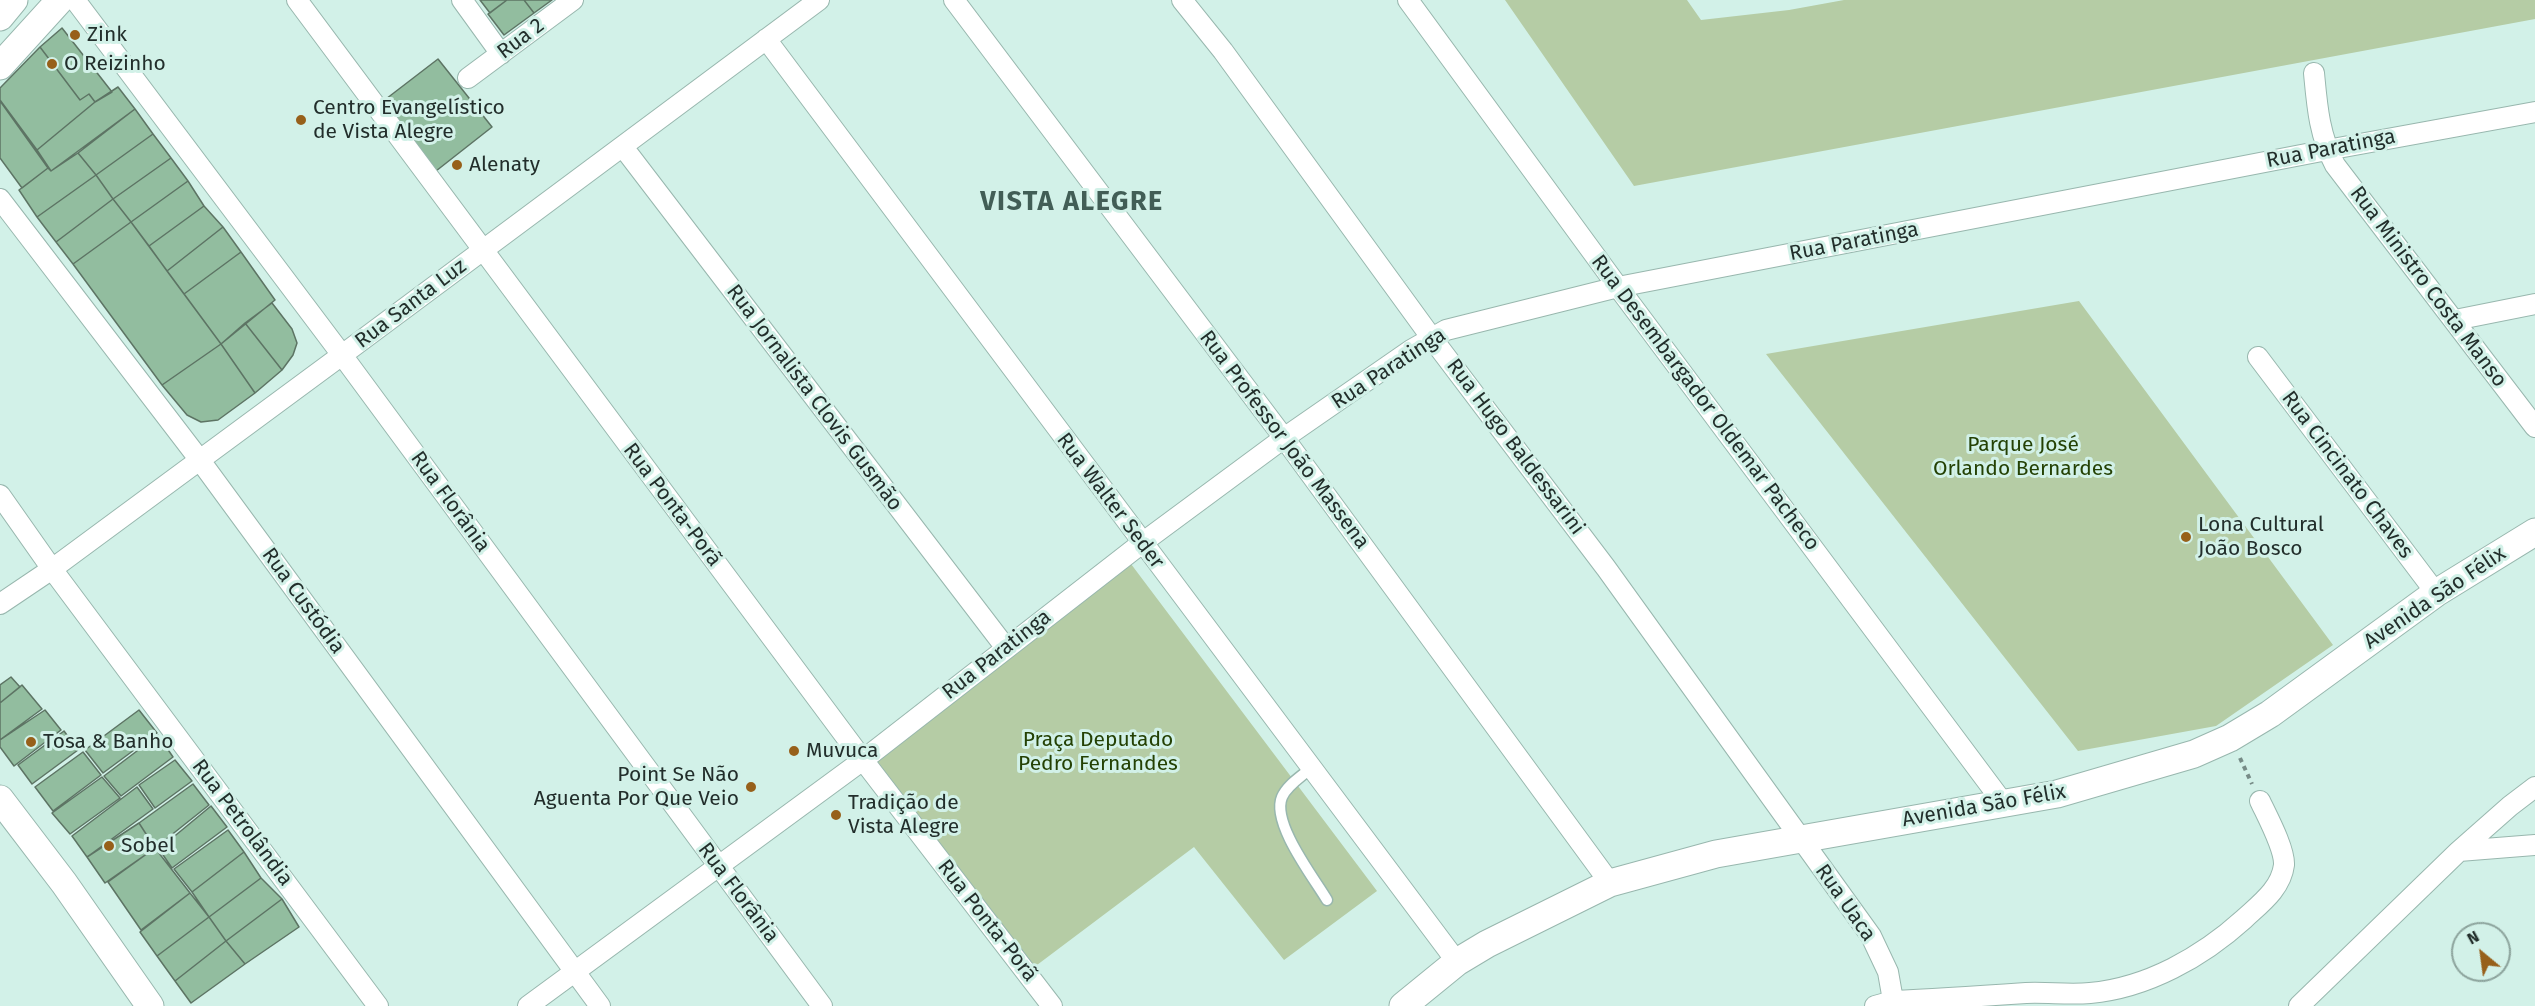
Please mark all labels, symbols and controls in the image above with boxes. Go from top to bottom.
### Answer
street label: Rua 2 [493,13,549,65]
place label: Zink [87,22,127,48]
marker: Zink [68,28,82,42]
place label: O Reizinho [64,51,166,77]
marker: O Reizinho [45,57,59,71]
place label: Centro Evangelístico de Vista Alegre [313,95,505,145]
marker: Centro Evangelístico de Vista Alegre [294,113,308,127]
street label: Rua Paratinga [2264,124,2398,174]
place label: Alenaty [469,152,540,178]
marker: Alenaty [450,158,464,172]
street label: Rua Ministro Costa Manso [2344,182,2512,392]
district label: VISTA ALEGRE [980,186,1164,218]
street label: Rua Paratinga [1787,217,1921,267]
street label: Rua Desembargador Oldemar Pacheco [1585,250,1825,556]
street label: Rua Santa Luz [350,254,472,354]
street label: Rua Jornalista Clovis Gusmão [721,280,907,516]
street label: Rua Paratinga [1327,323,1451,415]
street label: Rua Professor João Massena [1194,326,1374,554]
street label: Rua Hugo Baldessarini [1441,354,1589,540]
street label: Rua Cincinato Chaves [2276,386,2418,564]
street label: Rua Walter Seder [1051,428,1169,574]
park label: Parque José Orlando Bernardes [1933,432,2113,482]
street label: Rua Ponta-Porã [617,438,727,572]
street label: Rua Florânia [405,447,495,557]
place label: Lona Cultural João Bosco [2198,512,2324,562]
marker: Lona Cultural João Bosco [2179,530,2193,544]
street label: Avenida São Félix [2359,541,2511,655]
street label: Rua Custódia [256,543,350,659]
street label: Rua Paratinga [938,605,1056,705]
park label: Praça Deputado Pedro Fernandes [1018,727,1178,777]
place label: Tosa & Banho [43,729,173,755]
marker: Tosa & Banho [24,735,38,749]
place label: Muvuca [806,738,878,764]
marker: Muvuca [787,744,801,758]
street label: Rua Petrolândia [186,755,298,891]
place label: Point Se Não Aguenta Por Que Veio [534,762,739,812]
street label: Avenida São Félix [1900,779,2068,833]
marker: Point Se Não Aguenta Por Que Veio [744,780,758,794]
place label: Tradição de Vista Alegre [848,790,959,840]
marker: Tradição de Vista Alegre [829,808,843,822]
place label: Sobel [121,833,175,859]
street label: Rua Florânia [692,838,784,948]
marker: Sobel [102,839,116,853]
street label: Rua Ponta-Porã [932,855,1042,987]
street label: Rua Uaca [1809,860,1881,946]
north arrow [2451,922,2511,982]
text: N [2464,927,2482,948]

